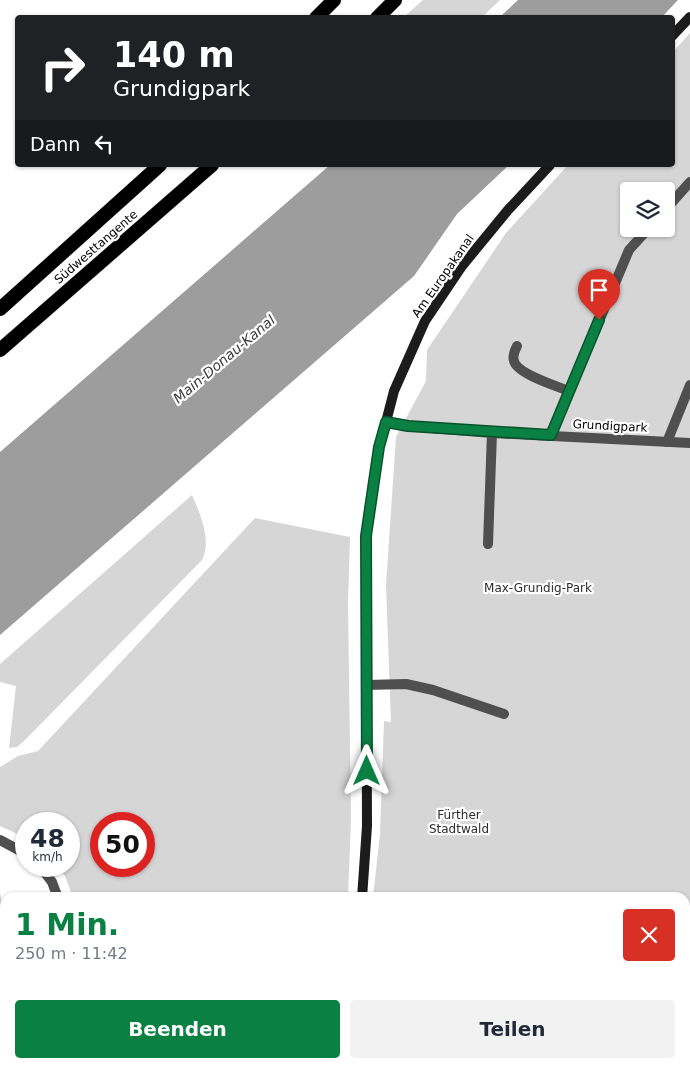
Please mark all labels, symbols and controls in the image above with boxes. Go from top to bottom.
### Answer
icon: right [30,35,95,100]
text: 140 m [113,35,235,75]
text: Grundigpark [113,76,250,101]
icon: left [90,130,118,158]
text: Dann [30,133,80,155]
map controls [620,182,675,237]
button: layers [620,182,675,237]
street label: Südwesttangente [52,207,140,287]
street label: Am Europakanal [409,232,477,320]
pin [578,269,620,320]
icon: arrive [585,276,613,304]
water label: Main-Donau-Kanal [170,312,278,406]
street label: Grundigpark [572,417,648,435]
park label: Max-Grundig-Park [484,581,592,595]
position arrow [340,744,392,796]
park label: Fürther Stadtwald [429,808,489,836]
speed limit sign: 50 [90,812,155,877]
text: 48 [30,824,65,853]
text: km/h [32,850,63,864]
text: 1 Min. [15,907,119,942]
button: close [623,909,675,961]
text: 250 m · 11:42 [15,944,128,963]
button: Beenden [15,1000,340,1058]
button: Teilen [350,1000,675,1058]

